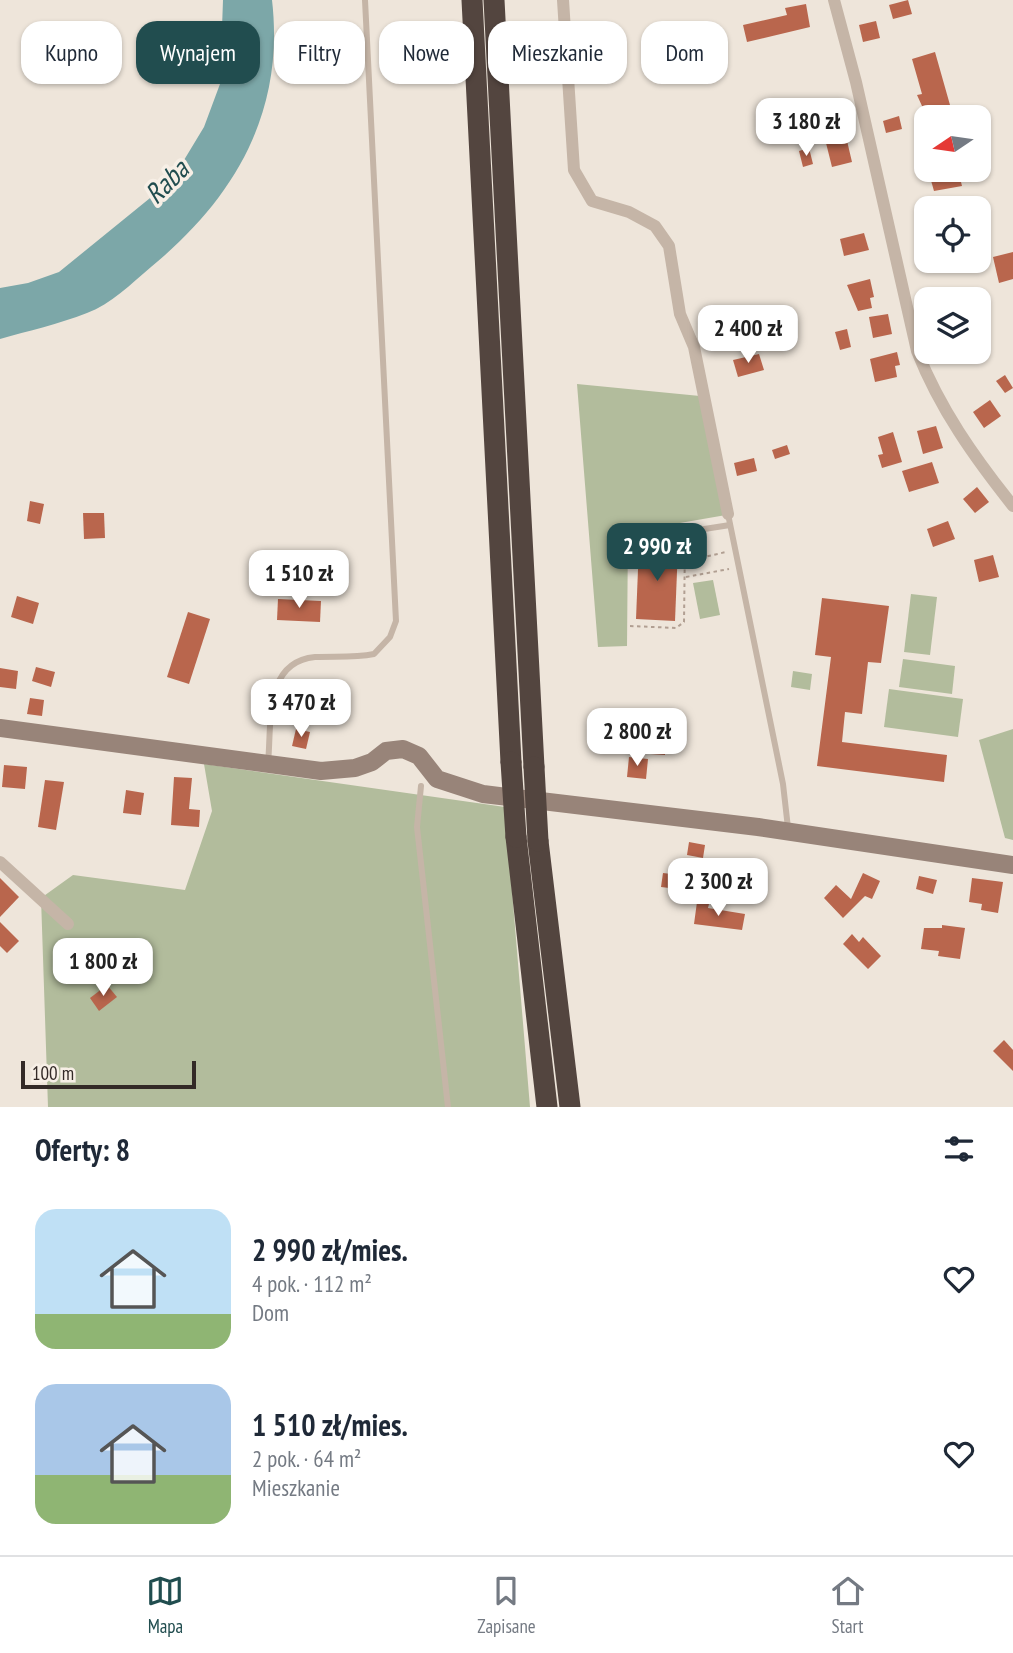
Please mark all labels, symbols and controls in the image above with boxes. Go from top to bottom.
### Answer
chip: Kupno [21,21,122,84]
chip: Wynajem [136,21,260,84]
chip: Filtry [274,21,365,84]
chip: Nowe [379,21,474,84]
chip: Mieszkanie [488,21,627,84]
chip: Dom [641,21,728,84]
pin: 3 180 zł [734,99,878,158]
north arrow [914,105,990,182]
map controls [914,105,991,364]
text: 3 180 zł [772,106,840,135]
water label: Raba [136,150,197,211]
button: locate [914,196,991,273]
button: layers [914,287,991,364]
pin: 2 400 zł [676,306,820,365]
text: 2 400 zł [714,313,782,342]
pin: 2 990 zł [585,524,729,583]
text: 2 990 zł [623,531,691,560]
pin: 1 510 zł [227,550,371,610]
text: 1 510 zł [265,558,333,587]
pin: 3 470 zł [229,680,373,739]
text: 3 470 zł [267,687,335,716]
pin: 2 800 zł [565,708,709,768]
text: 2 800 zł [603,716,671,745]
pin: 2 300 zł [646,858,790,918]
text: 2 300 zł [684,866,752,895]
pin: 1 800 zł [31,939,175,998]
text: 1 800 zł [69,946,137,975]
scale bar [21,1058,196,1090]
text: 100 m [32,1061,74,1085]
text: Oferty: 8 [35,1130,130,1169]
icon: filters [940,1130,978,1168]
text: 2 990 zł/mies. [252,1230,408,1269]
icon: home [91,1237,175,1321]
icon: heart [940,1260,978,1298]
text: 4 pok. · 112 m² [252,1269,372,1298]
text: Dom [252,1298,289,1327]
text: 1 510 zł/mies. [252,1405,408,1444]
icon: home [91,1412,175,1496]
icon: heart [940,1435,978,1473]
text: 2 pok. · 64 m² [252,1444,361,1473]
text: Mieszkanie [252,1473,340,1502]
tab: Mapa [146,1572,184,1638]
tab: Zapisane [477,1572,536,1638]
tab: Start [829,1572,867,1638]

